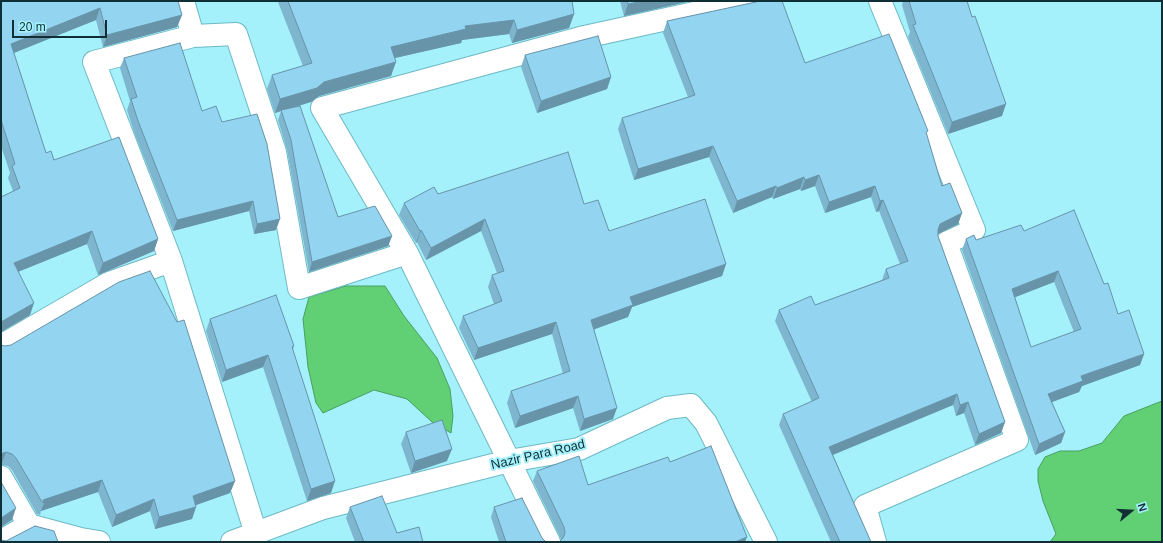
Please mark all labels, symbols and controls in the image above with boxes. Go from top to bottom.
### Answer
scale bar [14,12,109,38]
text: 20 m [19,20,46,34]
street label: Nazir Para Road [489,437,587,473]
north arrow [1111,491,1151,531]
text: N [1135,502,1149,513]

